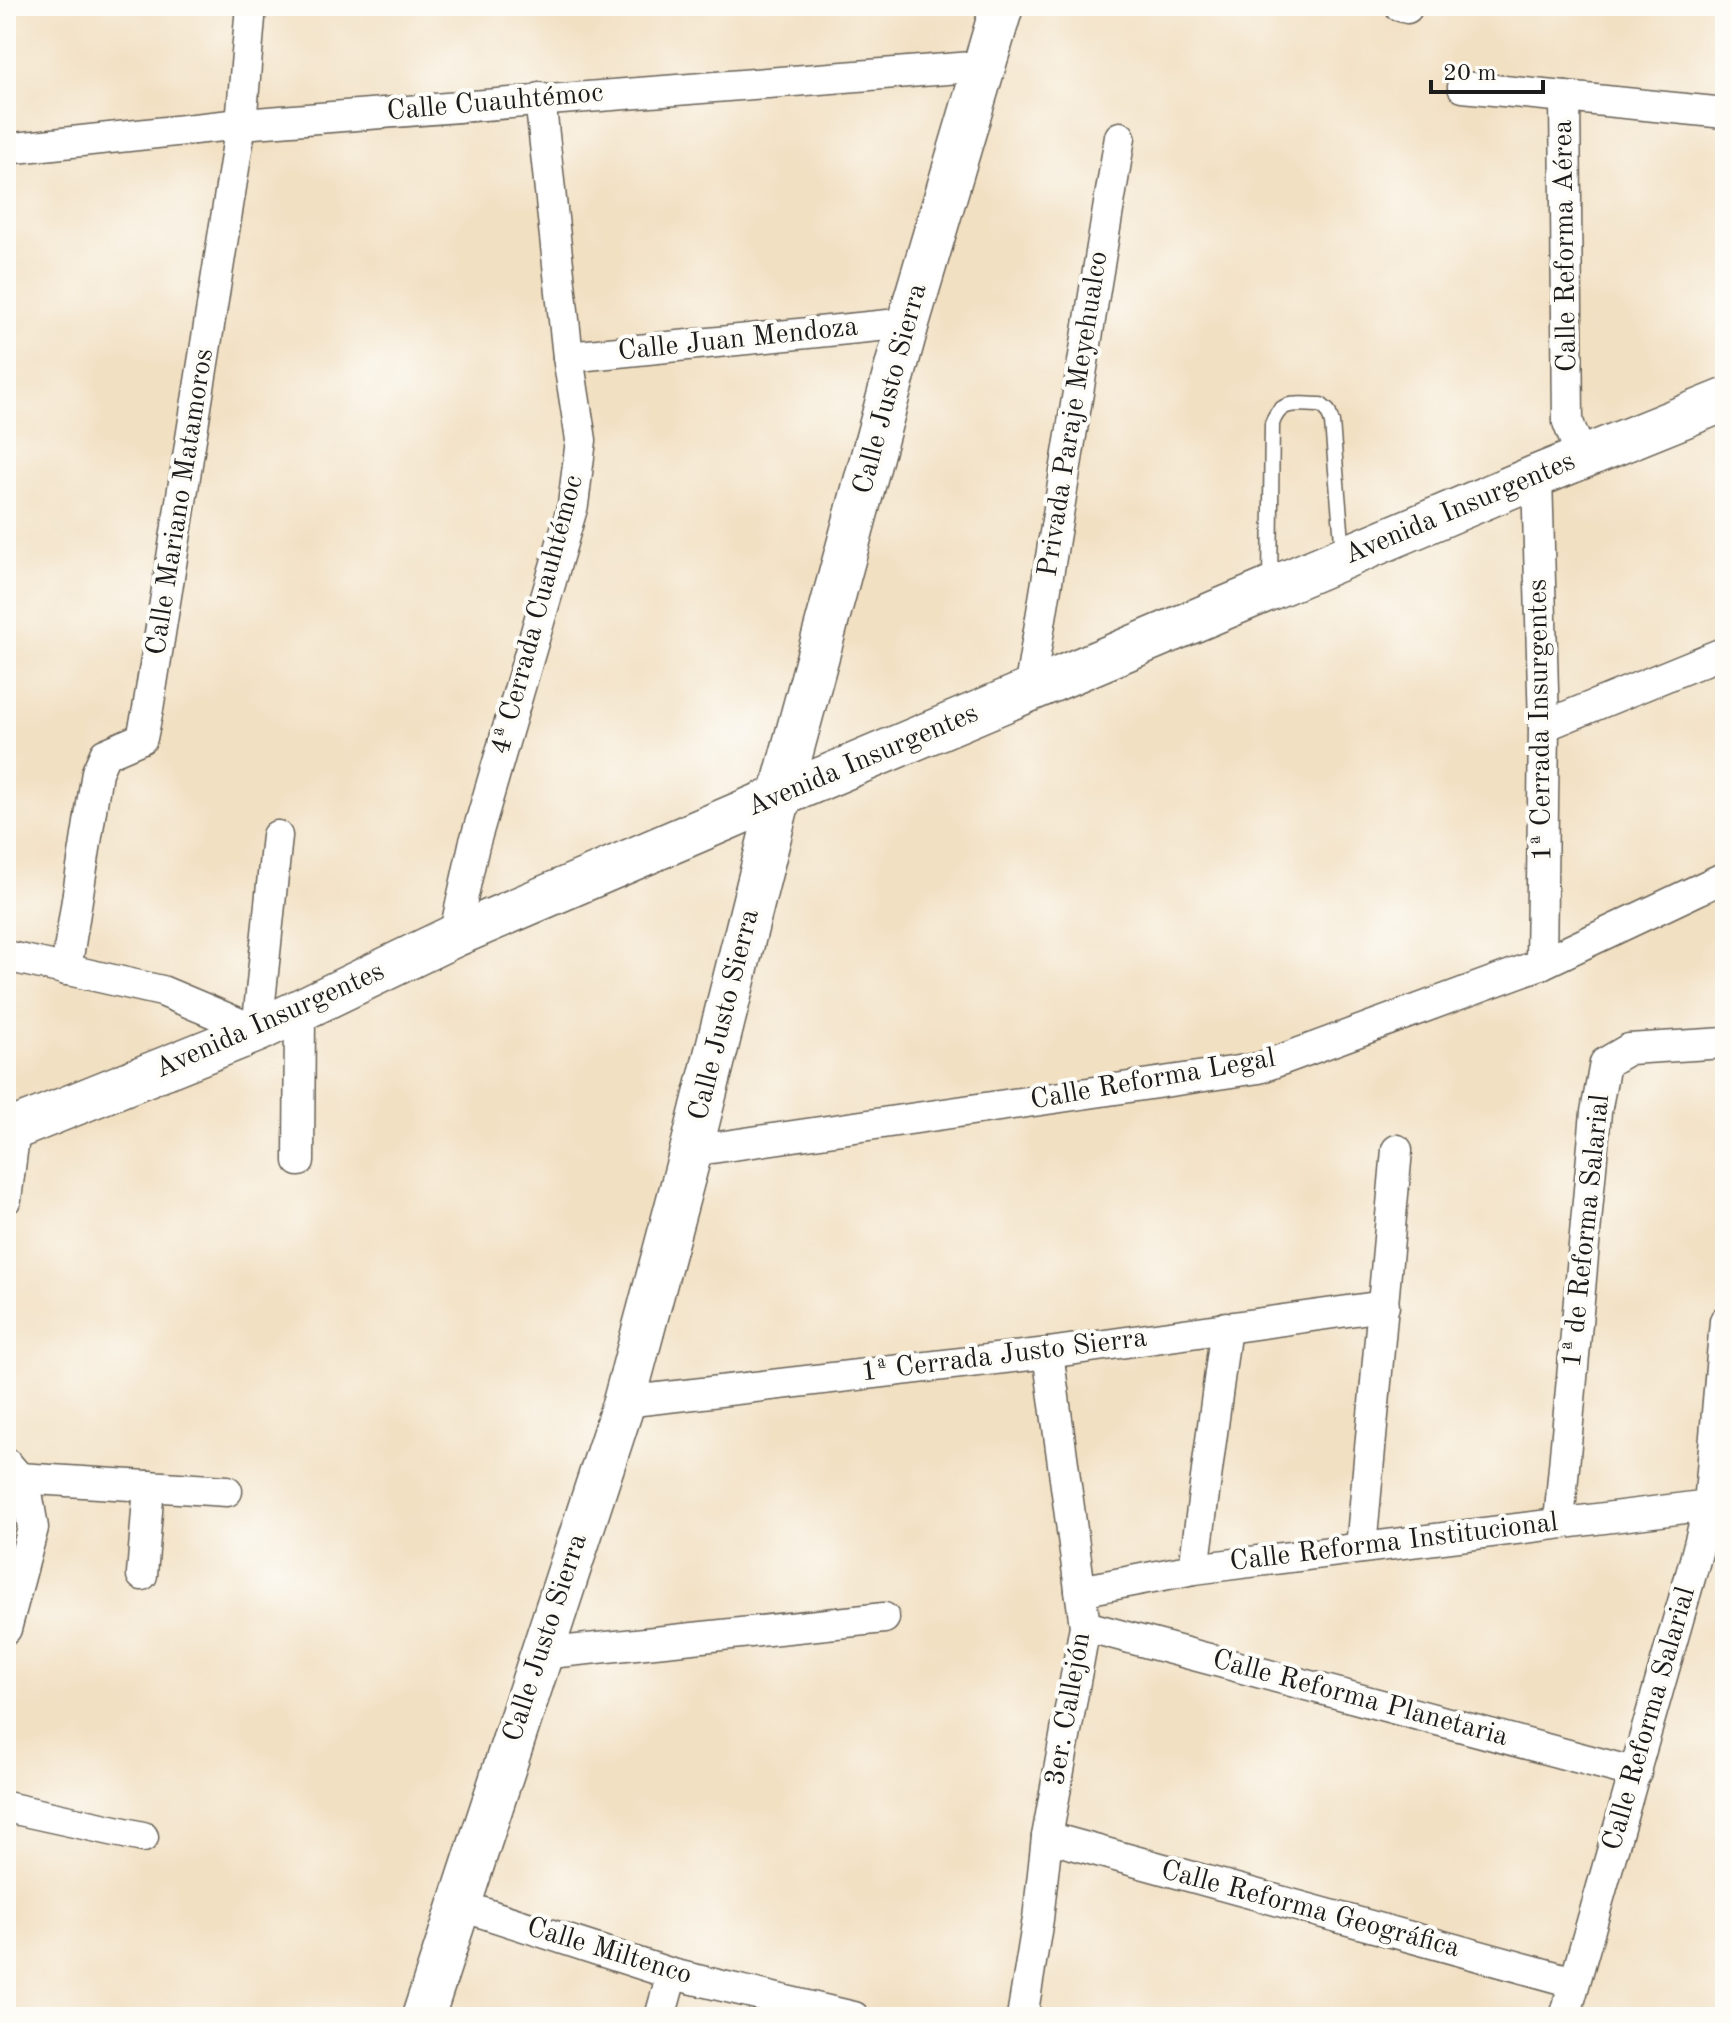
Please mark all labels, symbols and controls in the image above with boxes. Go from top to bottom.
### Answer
scale bar [1431,44,1543,94]
text: 20 m [1443,62,1497,86]
street label: Calle Cuauhtémoc [386,80,604,126]
street label: Calle Reforma Aérea [1550,119,1582,372]
street label: Privada Paraje Meyehualco [1034,249,1114,579]
street label: Calle Justo Sierra [849,281,933,497]
street label: Calle Juan Mendoza [616,313,860,367]
street label: Calle Mariano Matamoros [143,347,219,657]
street label: Avenida Insurgentes [1341,448,1579,570]
street label: 4ª Cerrada Cuauhtémoc [487,472,589,758]
street label: 1ª Cerrada Insurgentes [1525,579,1557,861]
street label: Avenida Insurgentes [744,700,982,822]
street label: Calle Justo Sierra [685,906,765,1124]
street label: Avenida Insurgentes [151,958,389,1084]
street label: Calle Reforma Legal [1028,1045,1278,1115]
street label: 1ª de Reforma Salarial [1559,1093,1615,1369]
street label: 1ª Cerrada Justo Sierra [859,1325,1149,1387]
street label: Calle Reforma Institucional [1228,1509,1560,1577]
street label: Calle Justo Sierra [499,1530,593,1745]
street label: Calle Reforma Salarial [1599,1584,1701,1854]
street label: 3er. Callejón [1042,1630,1096,1788]
street label: Calle Reforma Planetaria [1209,1646,1511,1752]
street label: Calle Reforma Geográfica [1158,1857,1463,1963]
street label: Calle Miltenco [523,1914,695,1990]

